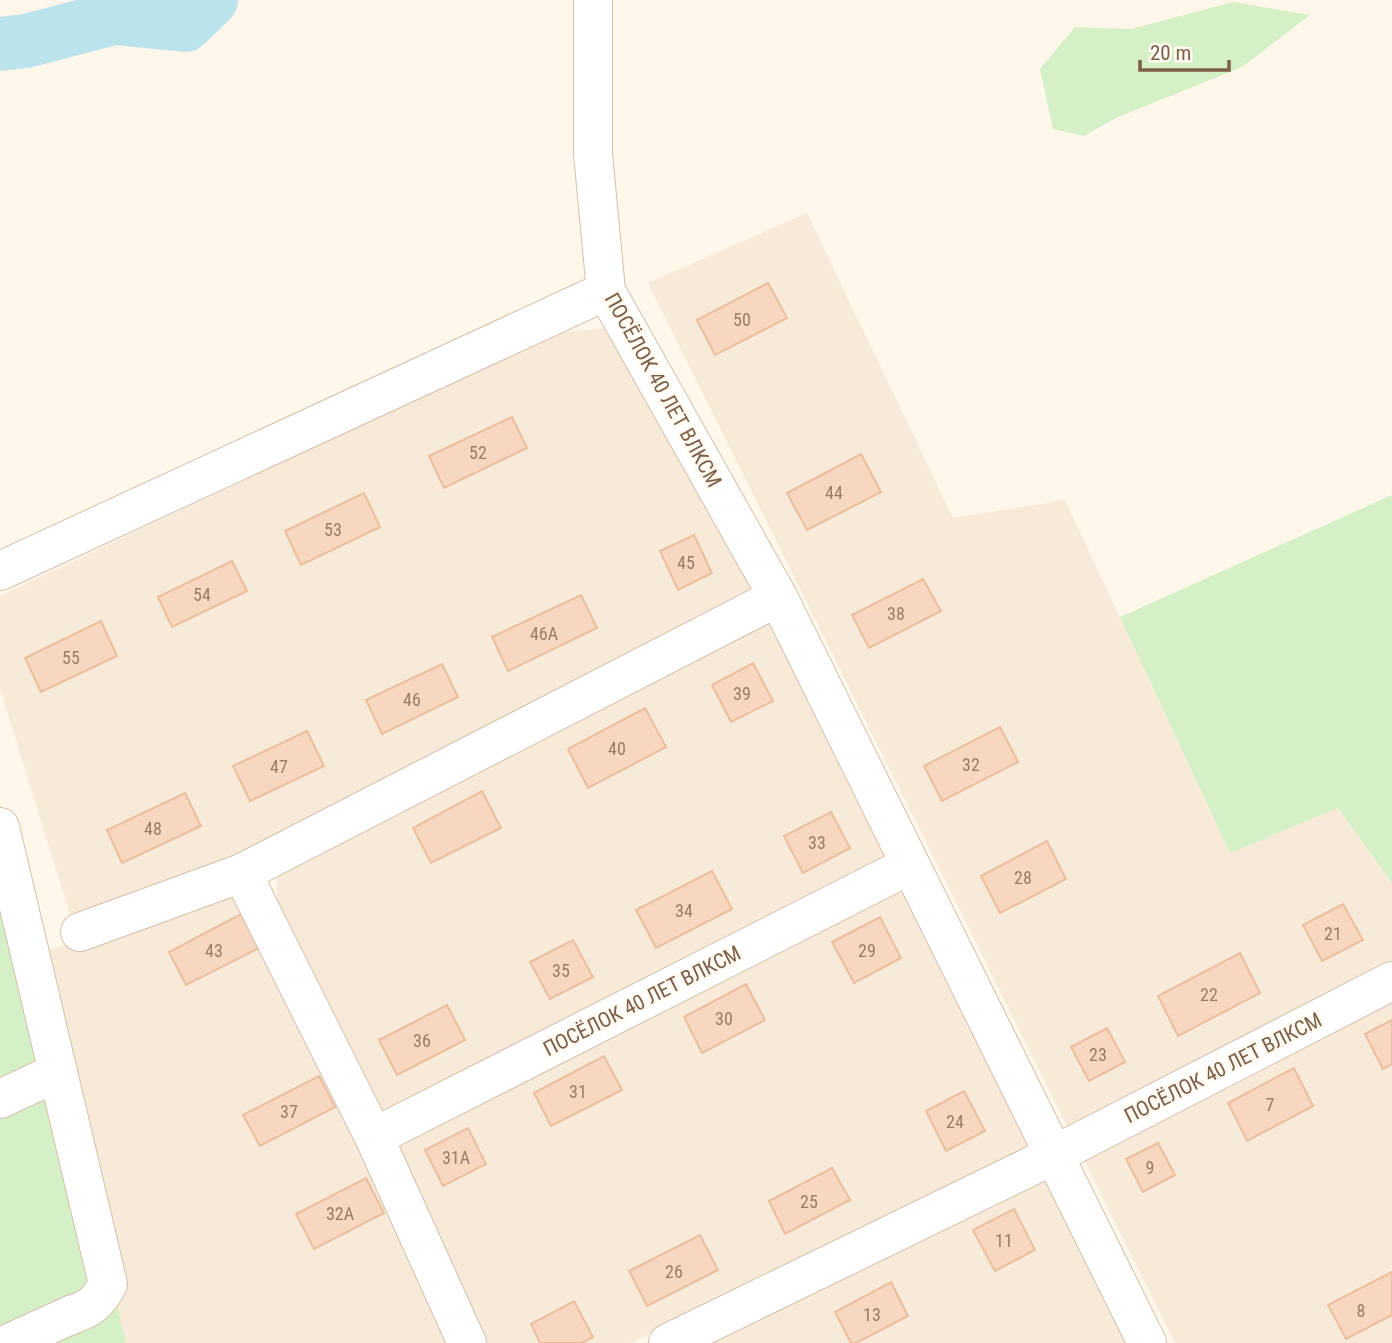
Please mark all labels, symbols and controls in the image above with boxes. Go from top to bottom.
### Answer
scale bar [1140,28,1229,72]
text: 20 m [1150,41,1191,65]
street label: ПОСЁЛОК 40 ЛЕТ ВЛКСМ [600,289,726,491]
house number: 50 [733,309,751,330]
house number: 52 [469,442,487,463]
house number: 44 [825,482,843,503]
house number: 53 [324,519,342,540]
house number: 45 [677,552,695,573]
house number: 54 [193,584,211,605]
house number: 38 [887,603,905,624]
house number: 46А [530,623,559,644]
house number: 55 [62,647,80,668]
house number: 39 [733,683,751,704]
house number: 46 [403,689,421,710]
house number: 40 [608,738,626,759]
house number: 32 [962,754,980,775]
house number: 47 [270,756,288,777]
house number: 48 [144,818,162,839]
house number: 33 [808,832,826,853]
house number: 28 [1014,867,1032,888]
house number: 34 [675,900,693,921]
house number: 21 [1324,923,1342,944]
house number: 43 [205,940,223,961]
house number: 29 [858,940,876,961]
street label: ПОСЁЛОК 40 ЛЕТ ВЛКСМ [539,941,745,1061]
house number: 35 [552,960,570,981]
house number: 22 [1200,984,1218,1005]
house number: 30 [715,1008,733,1029]
street label: ПОСЁЛОК 40 ЛЕТ ВЛКСМ [1120,1008,1326,1128]
house number: 36 [413,1030,431,1051]
house number: 23 [1089,1044,1107,1065]
house number: 31 [569,1081,587,1102]
house number: 7 [1266,1094,1275,1115]
house number: 37 [280,1101,298,1122]
house number: 24 [946,1111,964,1132]
house number: 31А [442,1147,471,1168]
house number: 9 [1146,1157,1154,1178]
house number: 25 [800,1191,818,1212]
house number: 32А [326,1203,355,1224]
house number: 11 [995,1230,1013,1251]
house number: 26 [665,1261,683,1282]
house number: 8 [1357,1300,1365,1321]
house number: 13 [863,1304,881,1325]

